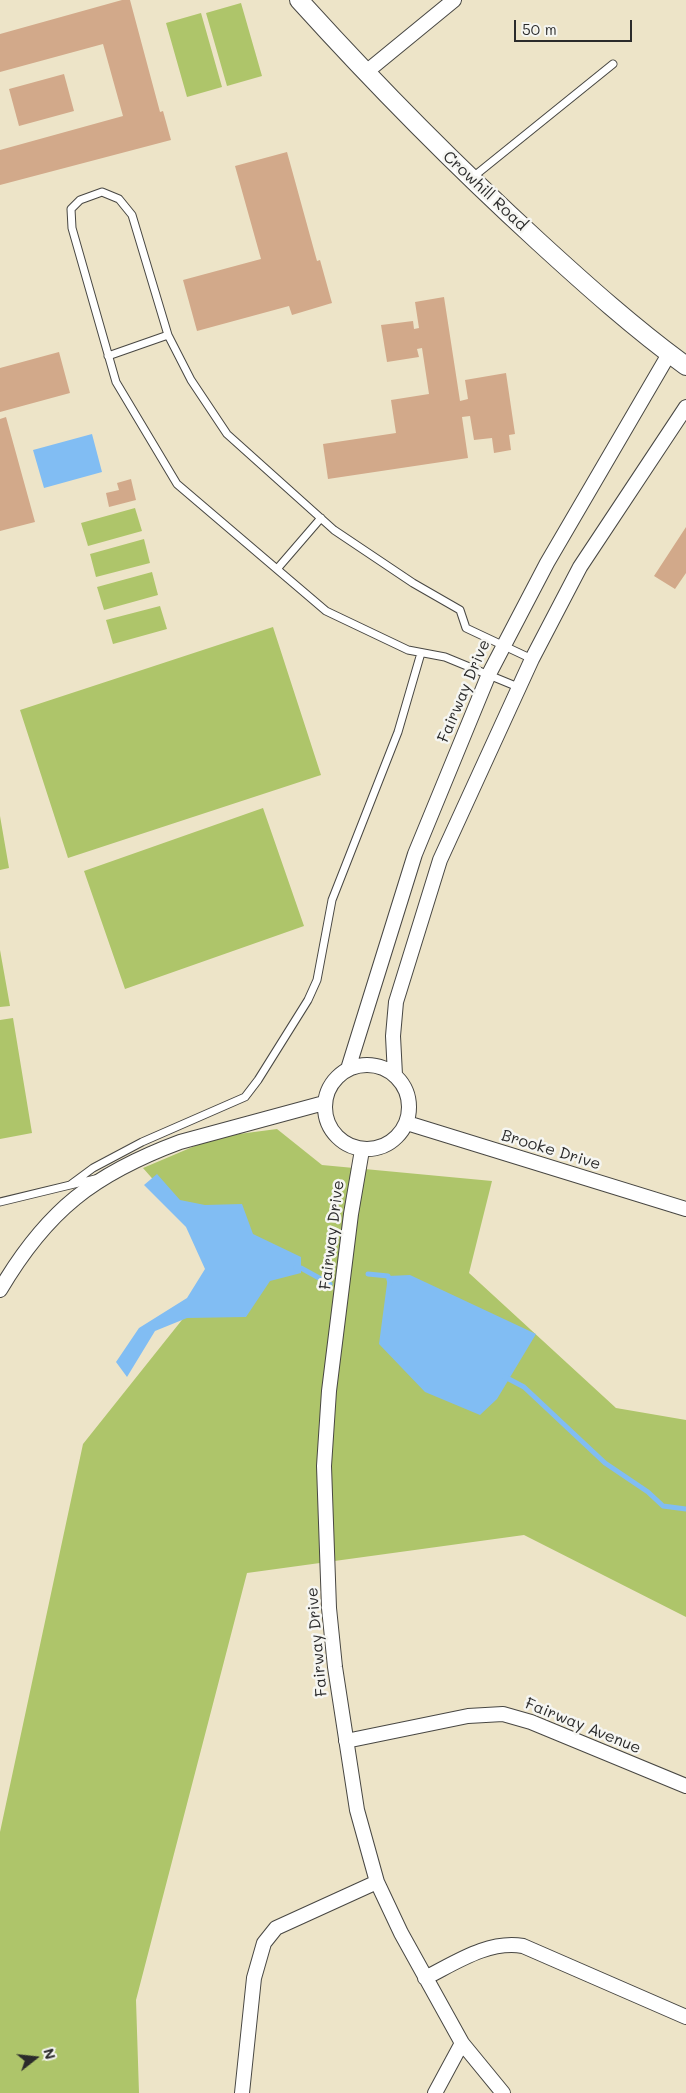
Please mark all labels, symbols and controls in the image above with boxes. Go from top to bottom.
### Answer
scale bar [516,10,634,42]
text: 50 m [522,19,557,39]
street label: Crowhill Road [439,147,531,235]
street label: Fairway Drive [434,637,494,745]
street label: Brooke Drive [499,1126,603,1174]
street label: Fairway Drive [316,1179,348,1291]
street label: Fairway Drive [303,1586,331,1698]
street label: Fairway Avenue [522,1694,644,1758]
north arrow [10,2033,60,2083]
text: N [39,2046,60,2061]

